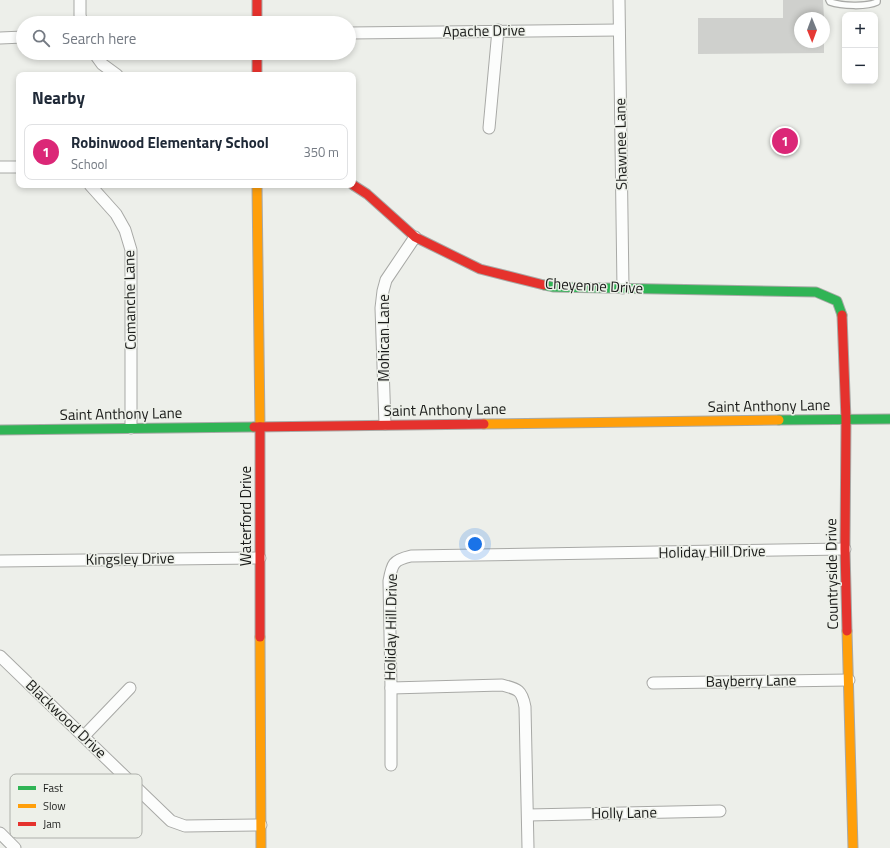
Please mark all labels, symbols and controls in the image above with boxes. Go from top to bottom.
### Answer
north arrow [794,12,830,48]
map controls [842,12,878,84]
button: + [842,12,878,48]
search box [16,16,356,60]
street label: Apache Drive [442,18,526,43]
icon: search [30,27,52,49]
text: Search here [62,27,136,50]
button: − [842,48,878,84]
text: Nearby [32,85,85,111]
street label: Shawnee Lane [608,98,633,190]
pin: 1 [772,126,798,156]
text: Robinwood Elementary School [71,131,269,154]
text: 1 [42,142,50,162]
text: 350 m [303,142,339,162]
text: School [71,154,107,174]
street label: Comanche Lane [117,250,142,350]
street label: Cheyenne Drive [544,271,644,300]
street label: Mohican Lane [372,294,395,382]
street label: Saint Anthony Lane [708,393,830,418]
street label: Saint Anthony Lane [384,397,506,422]
street label: Saint Anthony Lane [60,401,182,426]
street label: Waterford Drive [234,466,257,566]
street label: Countryside Drive [819,518,844,630]
your location [465,534,485,554]
street label: Holiday Hill Drive [658,539,766,564]
street label: Kingsley Drive [85,546,175,571]
street label: Holiday Hill Drive [378,573,403,681]
street label: Bayberry Lane [705,668,797,693]
street label: Blackwood Drive [21,674,112,763]
legend [10,774,142,838]
text: Fast [43,780,63,796]
text: Slow [43,798,66,814]
street label: Holly Lane [591,800,657,825]
text: Jam [43,816,61,832]

